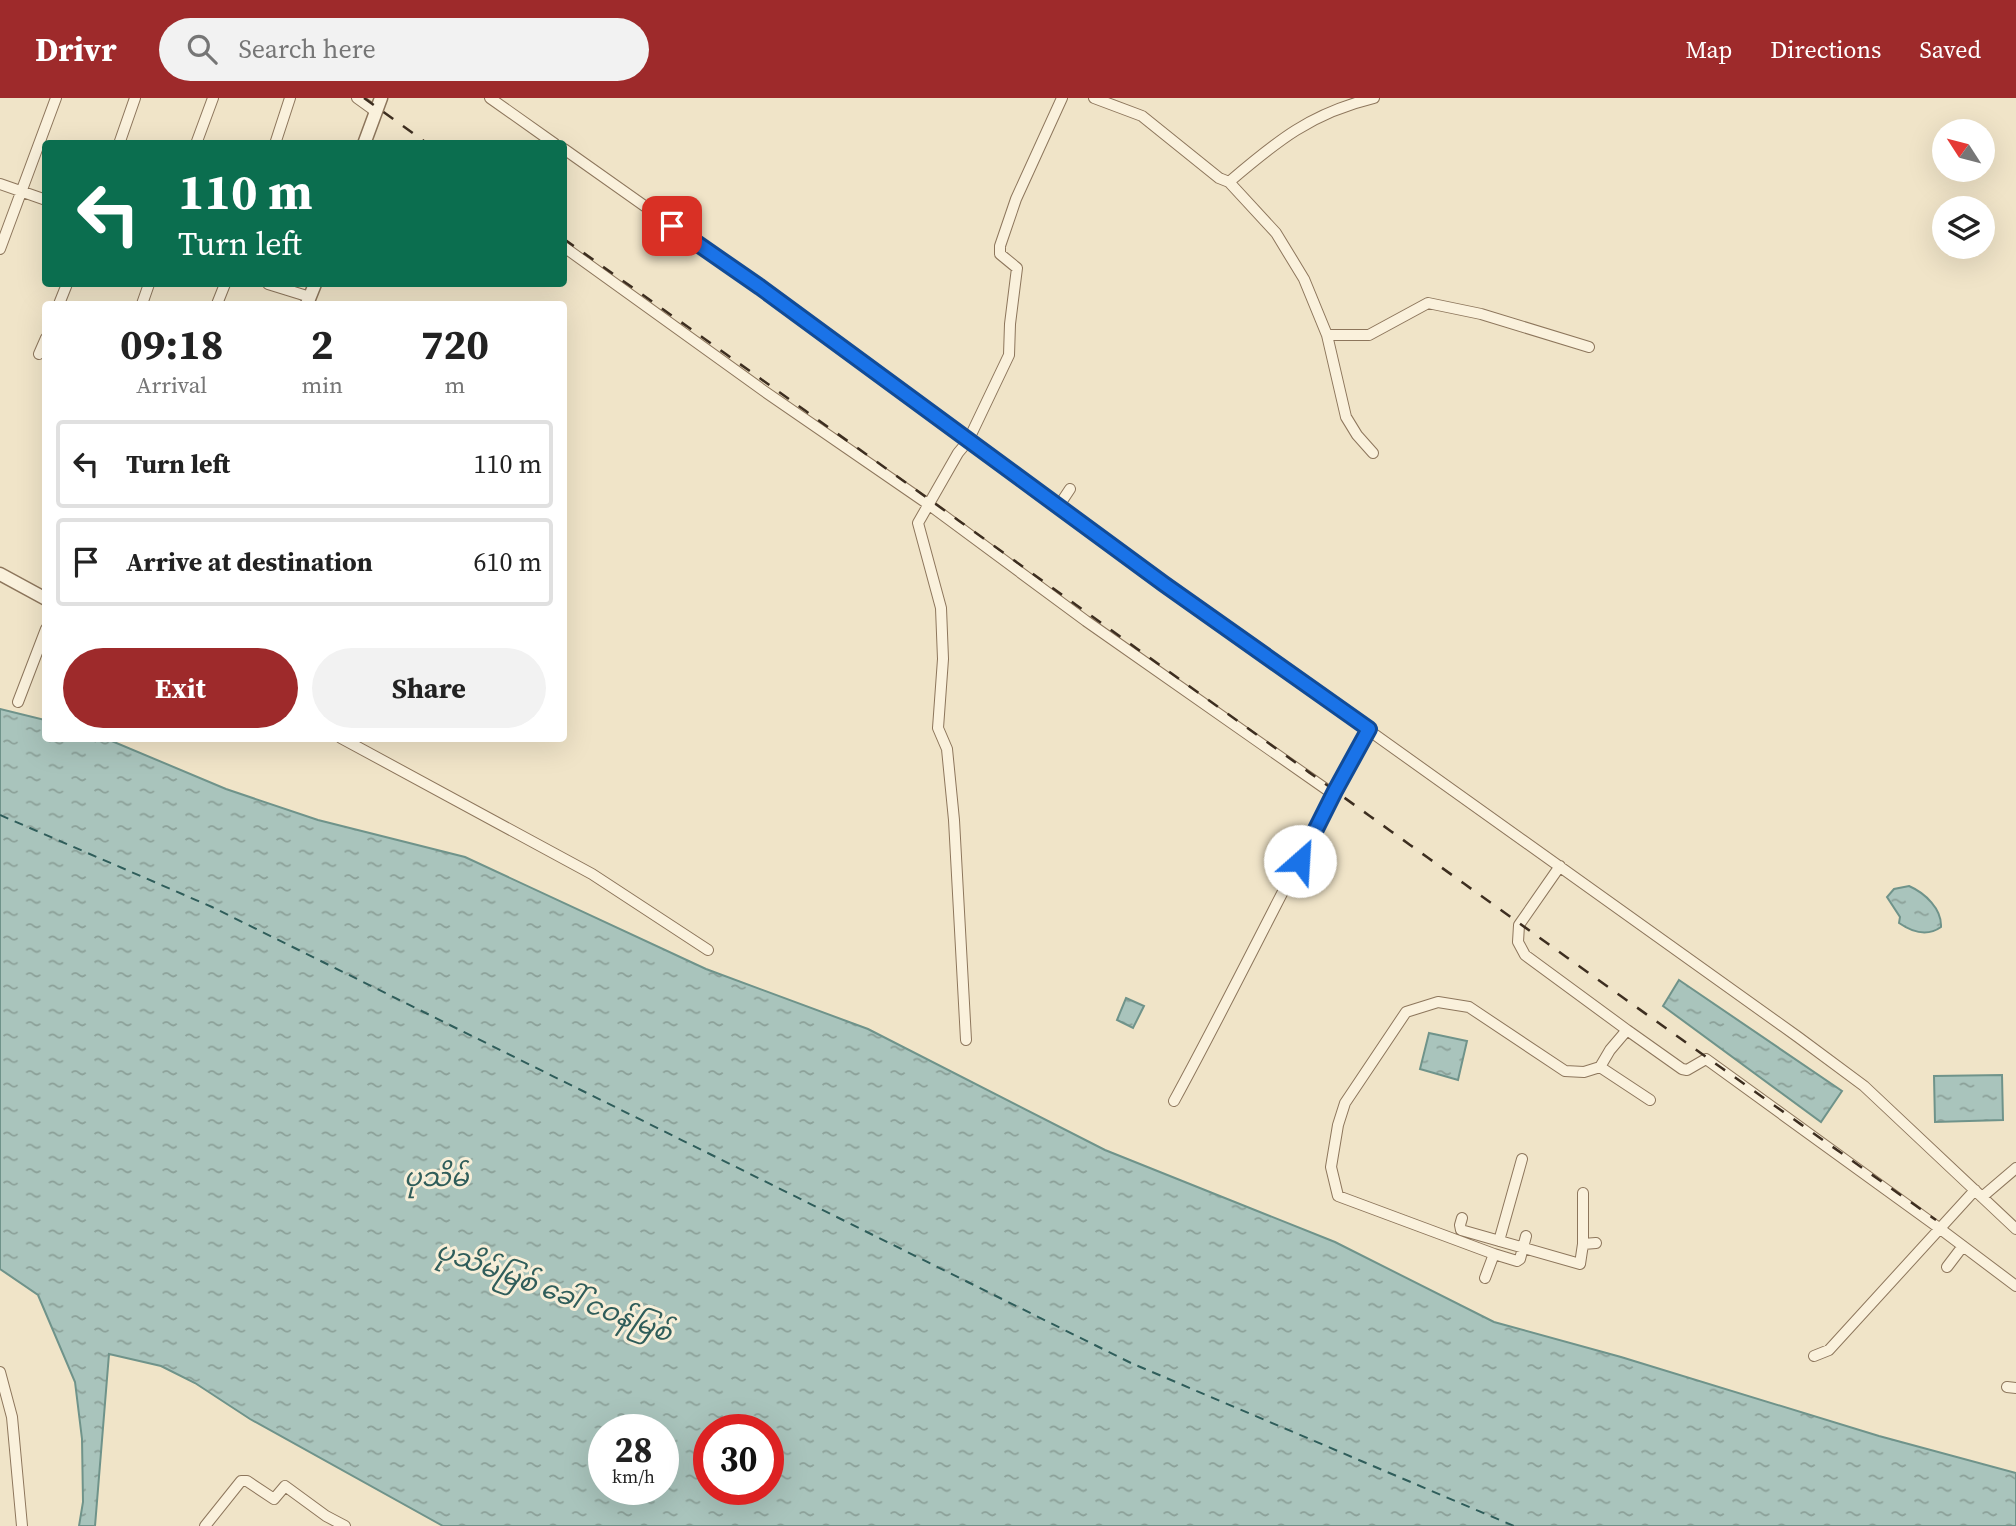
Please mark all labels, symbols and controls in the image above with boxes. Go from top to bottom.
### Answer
search box [159,18,649,81]
text: Drivr [35,27,117,72]
icon: search [183,30,221,68]
text: Search here [239,31,376,67]
text: Map [1685,33,1732,66]
text: Directions [1770,33,1881,66]
text: Saved [1919,33,1981,66]
north arrow [1932,119,1995,182]
map controls [1932,119,1995,259]
text: 110 m [178,158,313,225]
icon: left [63,168,154,259]
pin [642,196,702,256]
button: layers [1932,196,1995,259]
icon: arrive [653,207,691,245]
text: Turn left [178,222,302,266]
text: 09:18 [120,315,224,373]
text: 2 [311,315,334,373]
text: 720 [421,315,489,373]
text: Arrival [136,369,207,401]
text: min [301,369,343,401]
text: m [445,369,465,401]
icon: left [67,445,105,483]
text: Turn left [126,446,230,482]
text: 110 m [474,446,542,482]
icon: arrive [67,543,105,581]
text: Arrive at destination [126,544,373,580]
text: 610 m [474,544,542,580]
button: Exit [63,648,298,728]
button: Share [312,648,546,728]
position arrow [1263,824,1337,898]
water label: ပုသိမ် [404,1159,470,1199]
water label: ပုသိမ်မြစ် ခေါ် ငဝန်မြစ် [430,1232,679,1355]
speed limit sign: 30 [693,1414,784,1505]
text: 28 [615,1426,652,1474]
text: km/h [612,1464,655,1489]

